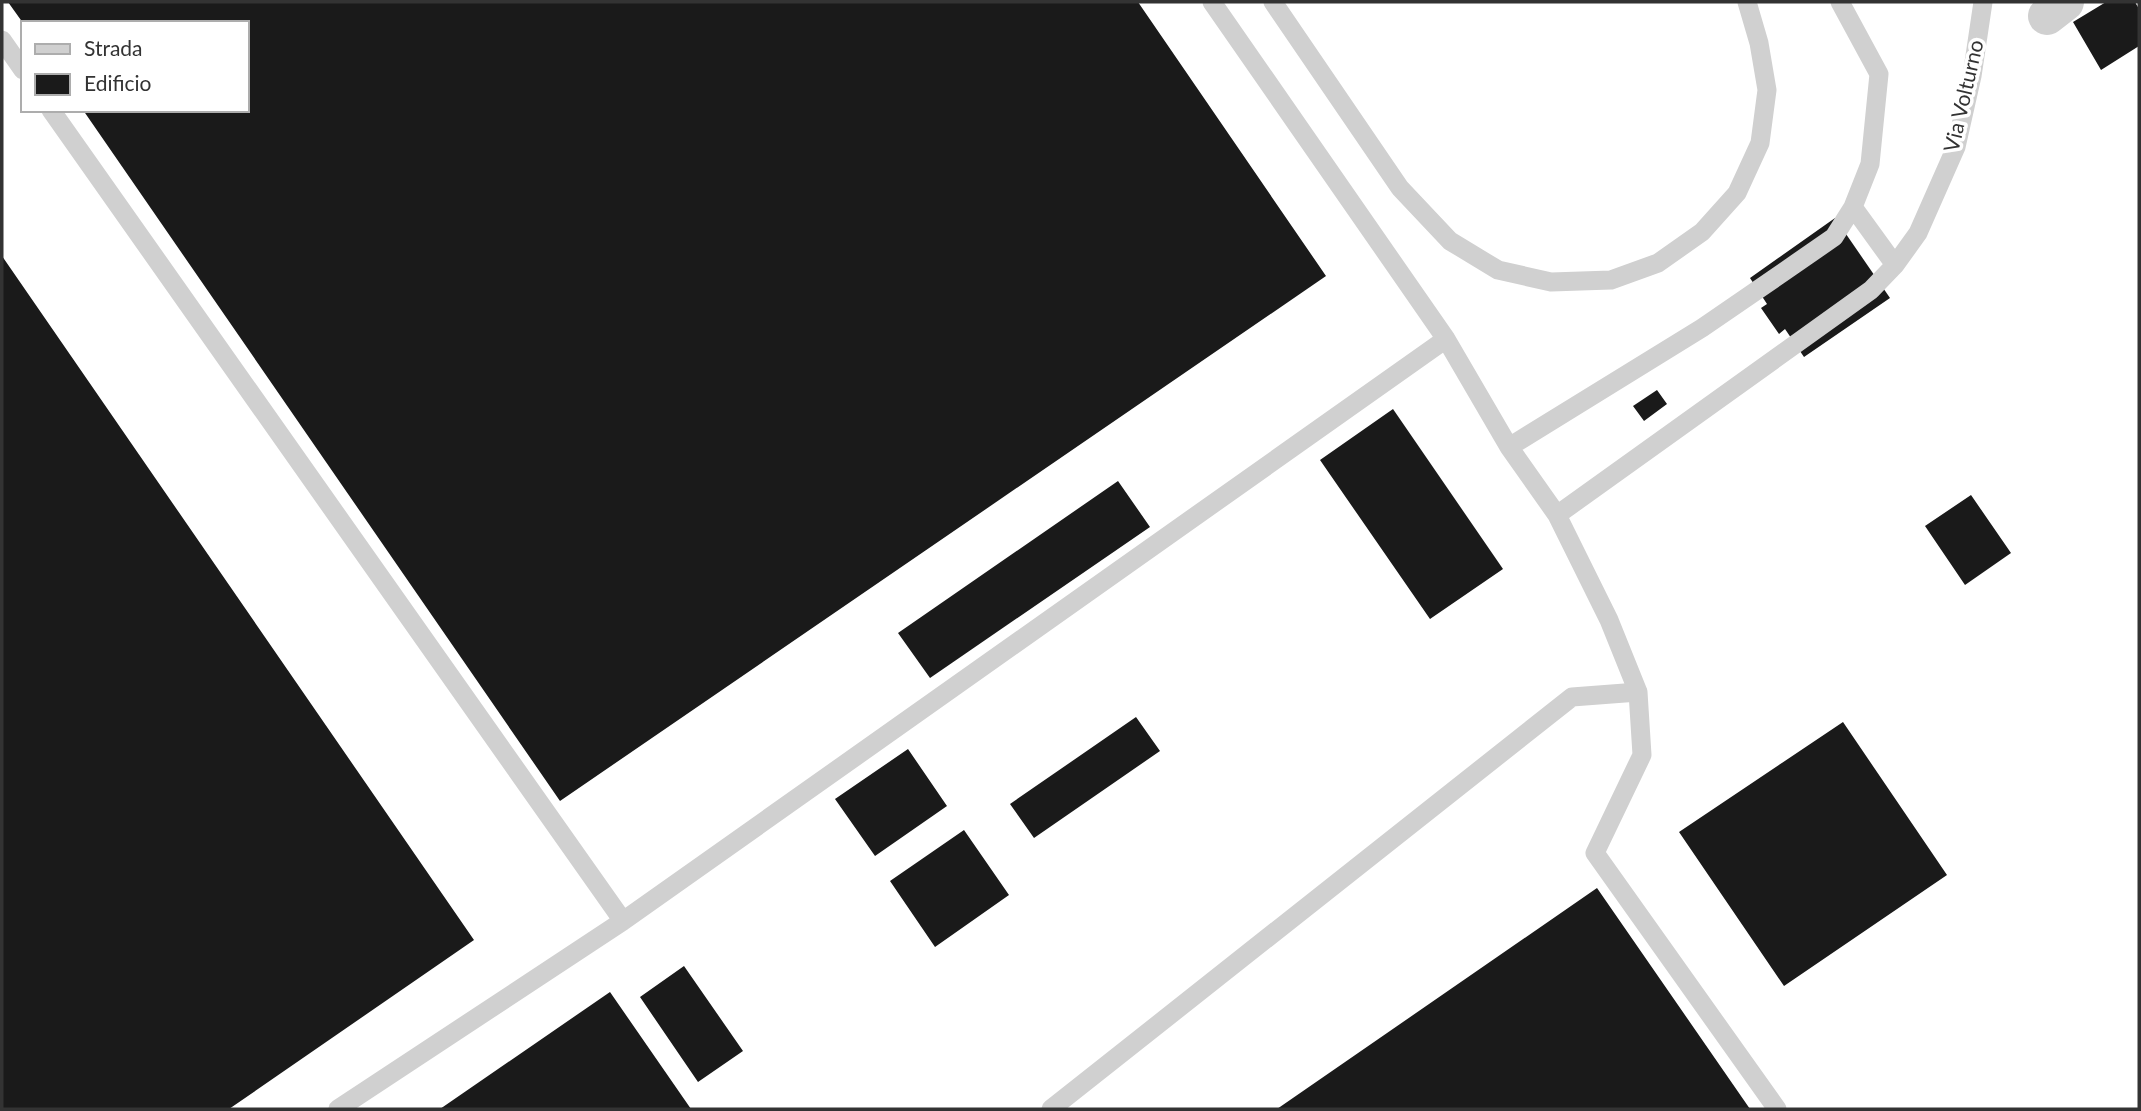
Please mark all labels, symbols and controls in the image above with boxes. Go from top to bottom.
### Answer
legend [21,21,248,112]
text: Strada [84,35,143,60]
street label: Via Volturno [1937,37,1988,154]
text: Edificio [84,70,152,95]

